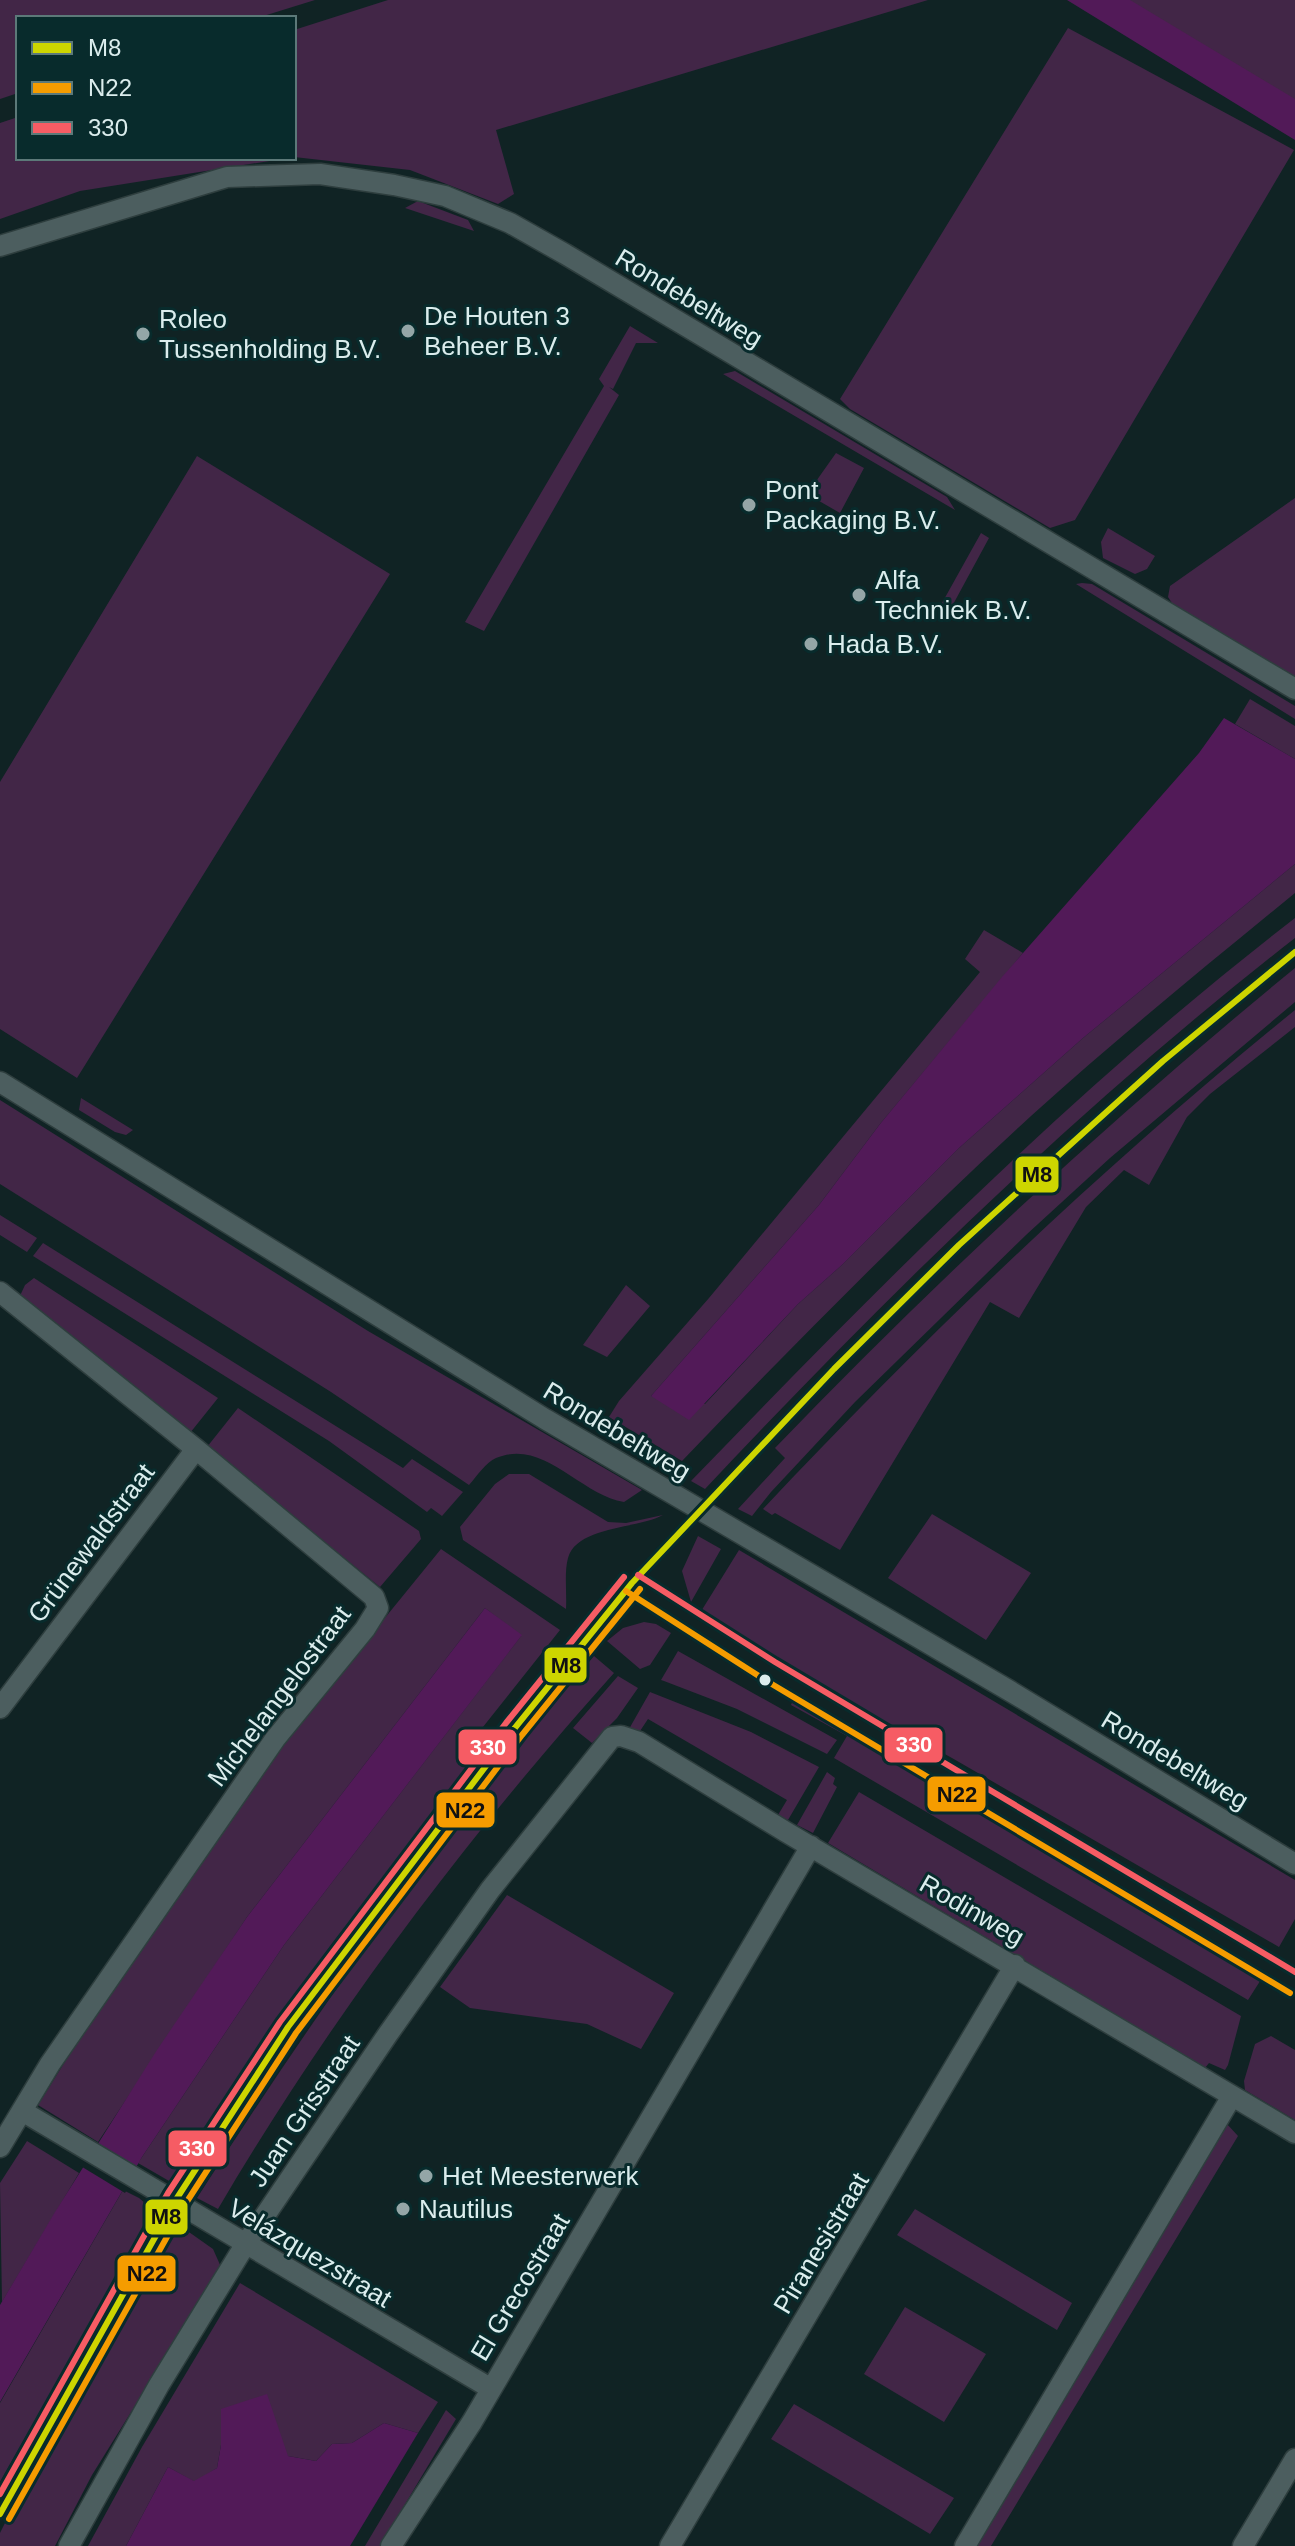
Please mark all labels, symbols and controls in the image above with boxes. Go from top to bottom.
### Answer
legend [16,16,296,160]
text: M8 [88,34,121,61]
text: N22 [88,74,132,101]
text: 330 [88,114,128,141]
street label: Rondebeltweg [610,242,768,354]
place label: De Houten 3 Beheer B.V. [424,301,570,361]
place label: Roleo Tussenholding B.V. [159,304,381,364]
marker: De Houten 3 Beheer B.V. [399,322,417,340]
marker: Roleo Tussenholding B.V. [134,325,152,343]
place label: Pont Packaging B.V. [765,475,940,535]
marker: Pont Packaging B.V. [740,496,758,514]
place label: Alfa Techniek B.V. [875,565,1032,625]
marker: Alfa Techniek B.V. [850,586,868,604]
place label: Hada B.V. [827,629,943,659]
marker: Hada B.V. [802,635,820,653]
line badge: M8 [1014,1155,1060,1194]
text: M8 [1022,1162,1052,1187]
street label: Rondebeltweg [538,1375,696,1487]
street label: Grünewaldstraat [22,1457,161,1628]
street label: Michelangelostraat [201,1599,357,1792]
line badge: M8 [543,1646,588,1684]
text: M8 [551,1653,581,1678]
unlabelled marker [757,1672,773,1688]
street label: Rondebeltweg [1096,1704,1254,1816]
line badge: 330 [883,1726,944,1764]
line badge: 330 [457,1728,518,1766]
text: 330 [896,1732,932,1757]
text: 330 [470,1735,506,1760]
line badge: N22 [926,1775,987,1813]
text: N22 [937,1782,977,1807]
line badge: N22 [435,1791,496,1829]
text: N22 [445,1798,485,1823]
street label: Rodinweg [914,1868,1030,1952]
street label: Juan Grisstraat [242,2029,366,2192]
line badge: 330 [167,2129,228,2168]
text: 330 [179,2136,215,2161]
place label: Het Meesterwerk [442,2161,639,2191]
street label: Piranesistraat [767,2166,875,2319]
marker: Het Meesterwerk [417,2167,435,2185]
street label: Velázquezstraat [223,2192,398,2314]
place label: Nautilus [419,2194,513,2224]
line badge: M8 [144,2198,189,2236]
marker: Nautilus [394,2200,412,2218]
text: M8 [151,2204,181,2229]
street label: El Grecostraat [464,2207,576,2366]
line badge: N22 [116,2254,177,2293]
text: N22 [127,2261,167,2286]

